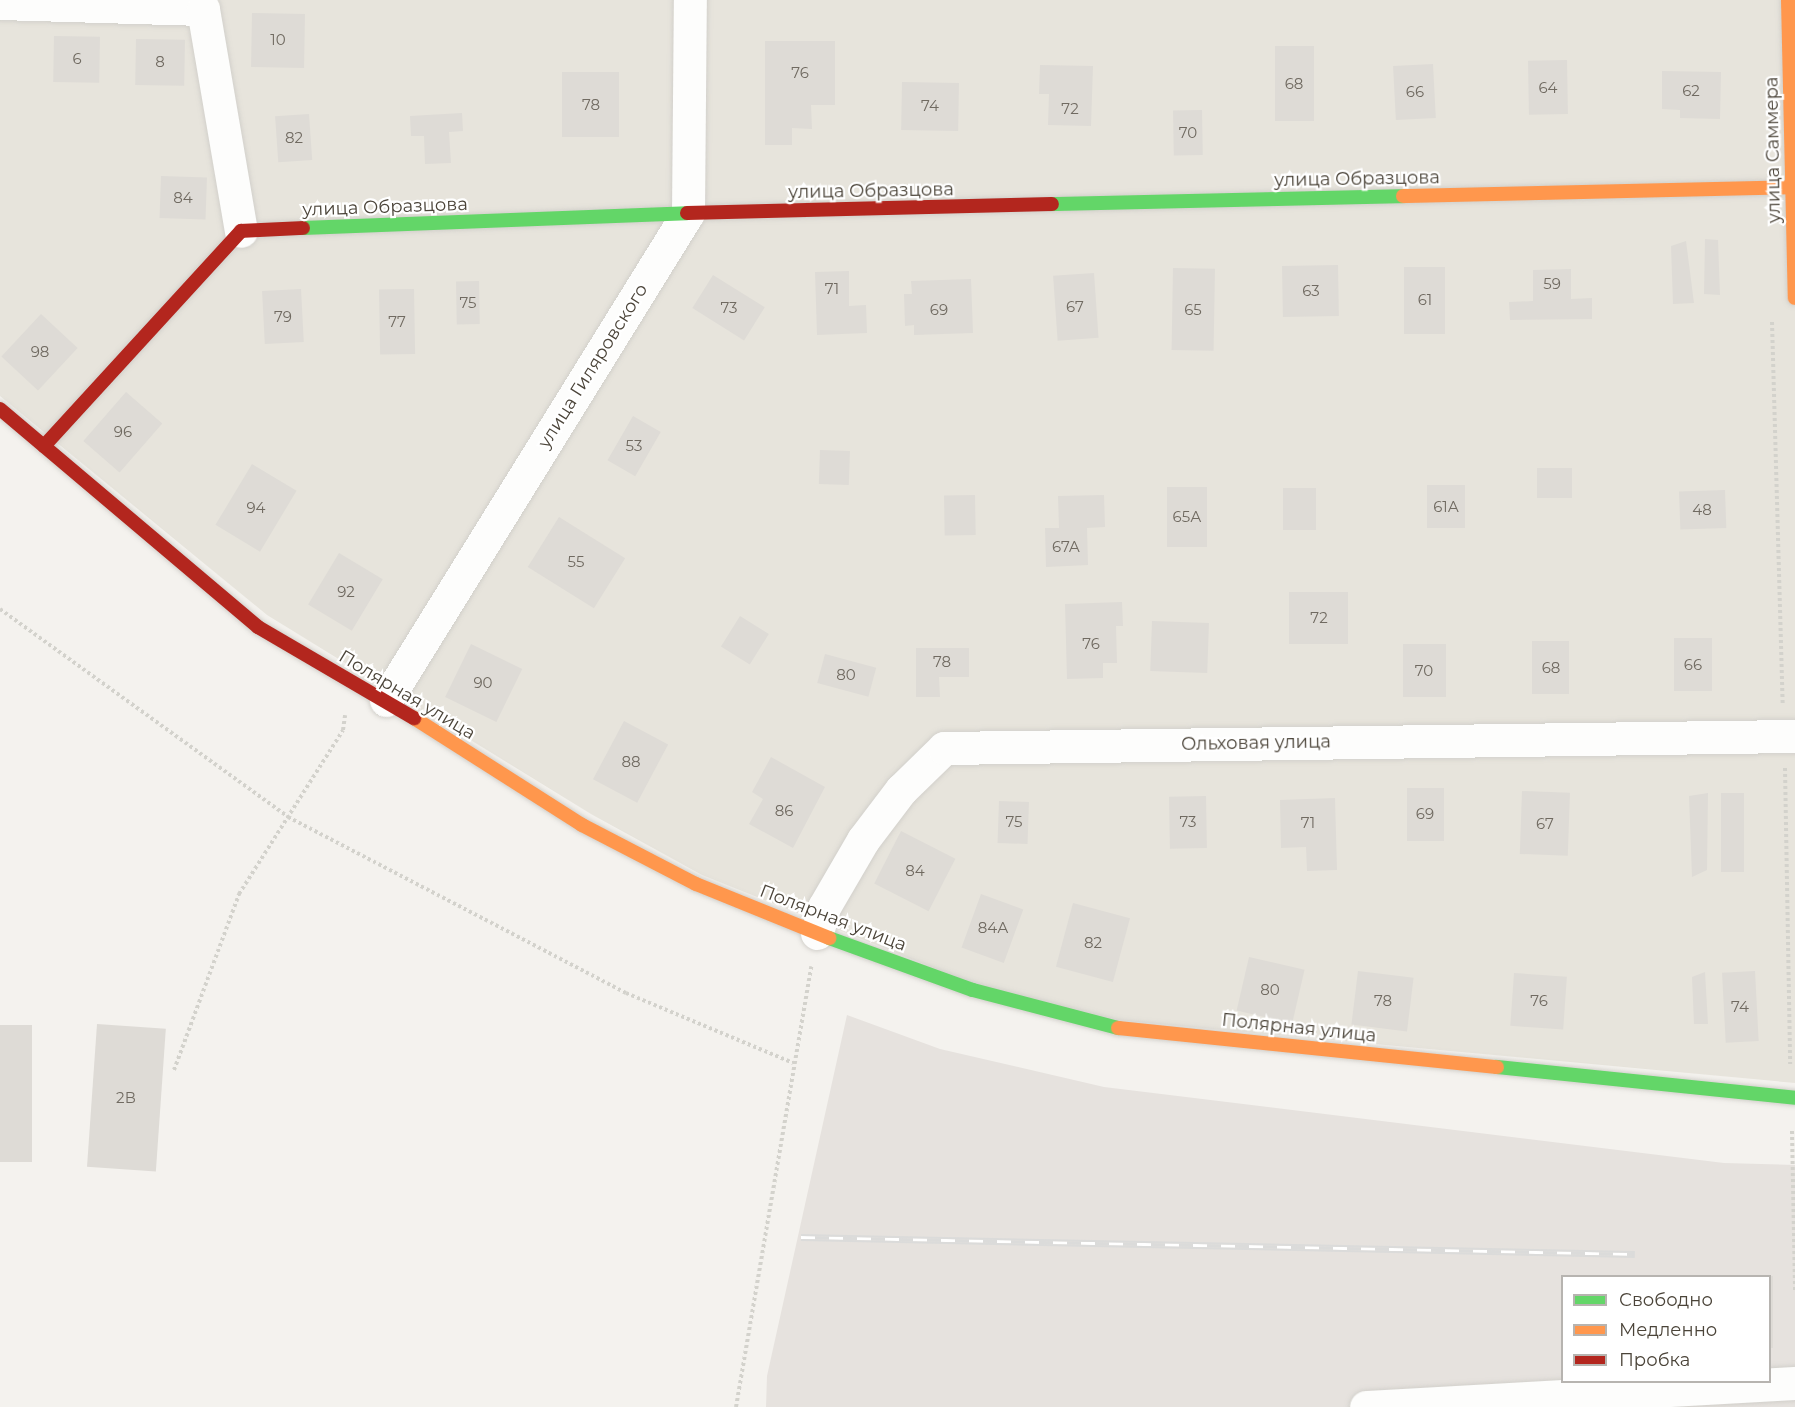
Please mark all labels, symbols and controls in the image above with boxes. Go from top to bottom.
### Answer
house number: 10 [270,31,286,49]
house number: 6 [72,50,82,68]
house number: 8 [155,53,165,71]
house number: 76 [791,64,809,82]
house number: 68 [1285,75,1303,93]
street label: улица Саммера [1761,77,1785,223]
house number: 64 [1538,79,1558,97]
house number: 62 [1682,82,1700,100]
house number: 66 [1406,83,1424,101]
house number: 78 [582,96,600,114]
house number: 74 [921,97,939,115]
house number: 72 [1061,100,1079,118]
house number: 70 [1179,124,1197,142]
house number: 82 [285,129,303,147]
street label: улица Образцова [1274,167,1440,191]
street label: улица Образцова [788,179,954,203]
house number: 84 [173,189,193,207]
street label: улица Образцова [302,193,468,221]
house number: 59 [1543,275,1561,293]
street label: улица Гиляровского [534,280,652,452]
house number: 71 [825,280,839,298]
house number: 63 [1302,282,1320,300]
house number: 61 [1418,291,1432,309]
house number: 75 [459,294,477,312]
house number: 67 [1066,298,1084,316]
house number: 73 [720,299,738,317]
house number: 69 [930,301,948,319]
house number: 65 [1184,301,1202,319]
house number: 79 [274,308,292,326]
house number: 77 [388,313,406,331]
house number: 98 [31,343,49,361]
house number: 96 [114,423,132,441]
house number: 53 [626,437,642,455]
house number: 61А [1433,498,1459,516]
house number: 94 [246,499,266,517]
house number: 48 [1692,501,1712,519]
house number: 65А [1173,508,1201,526]
house number: 67А [1052,538,1080,556]
house number: 55 [568,553,584,571]
house number: 92 [337,583,355,601]
house number: 72 [1310,609,1328,627]
house number: 76 [1082,635,1100,653]
street label: Полярная улица [335,646,479,744]
house number: 78 [933,653,951,671]
house number: 66 [1684,656,1702,674]
house number: 68 [1542,659,1560,677]
house number: 70 [1415,662,1433,680]
house number: 80 [836,666,856,684]
house number: 90 [473,674,493,692]
street label: Ольховая улица [1181,731,1331,755]
house number: 88 [621,753,641,771]
house number: 86 [775,802,793,820]
house number: 69 [1416,805,1434,823]
house number: 75 [1005,813,1023,831]
house number: 73 [1179,813,1197,831]
house number: 71 [1301,814,1315,832]
house number: 67 [1536,815,1554,833]
house number: 84 [905,862,925,880]
street label: Полярная улица [757,880,909,956]
house number: 84А [978,919,1008,937]
house number: 82 [1084,934,1102,952]
house number: 80 [1260,981,1280,999]
house number: 78 [1374,992,1392,1010]
house number: 76 [1530,992,1548,1010]
house number: 74 [1731,998,1749,1016]
street label: Полярная улица [1221,1009,1377,1047]
house number: 2В [116,1089,136,1107]
legend [1561,1275,1771,1383]
text: Свободно [1619,1289,1713,1311]
text: Медленно [1619,1319,1717,1341]
text: Пробка [1619,1349,1690,1371]

